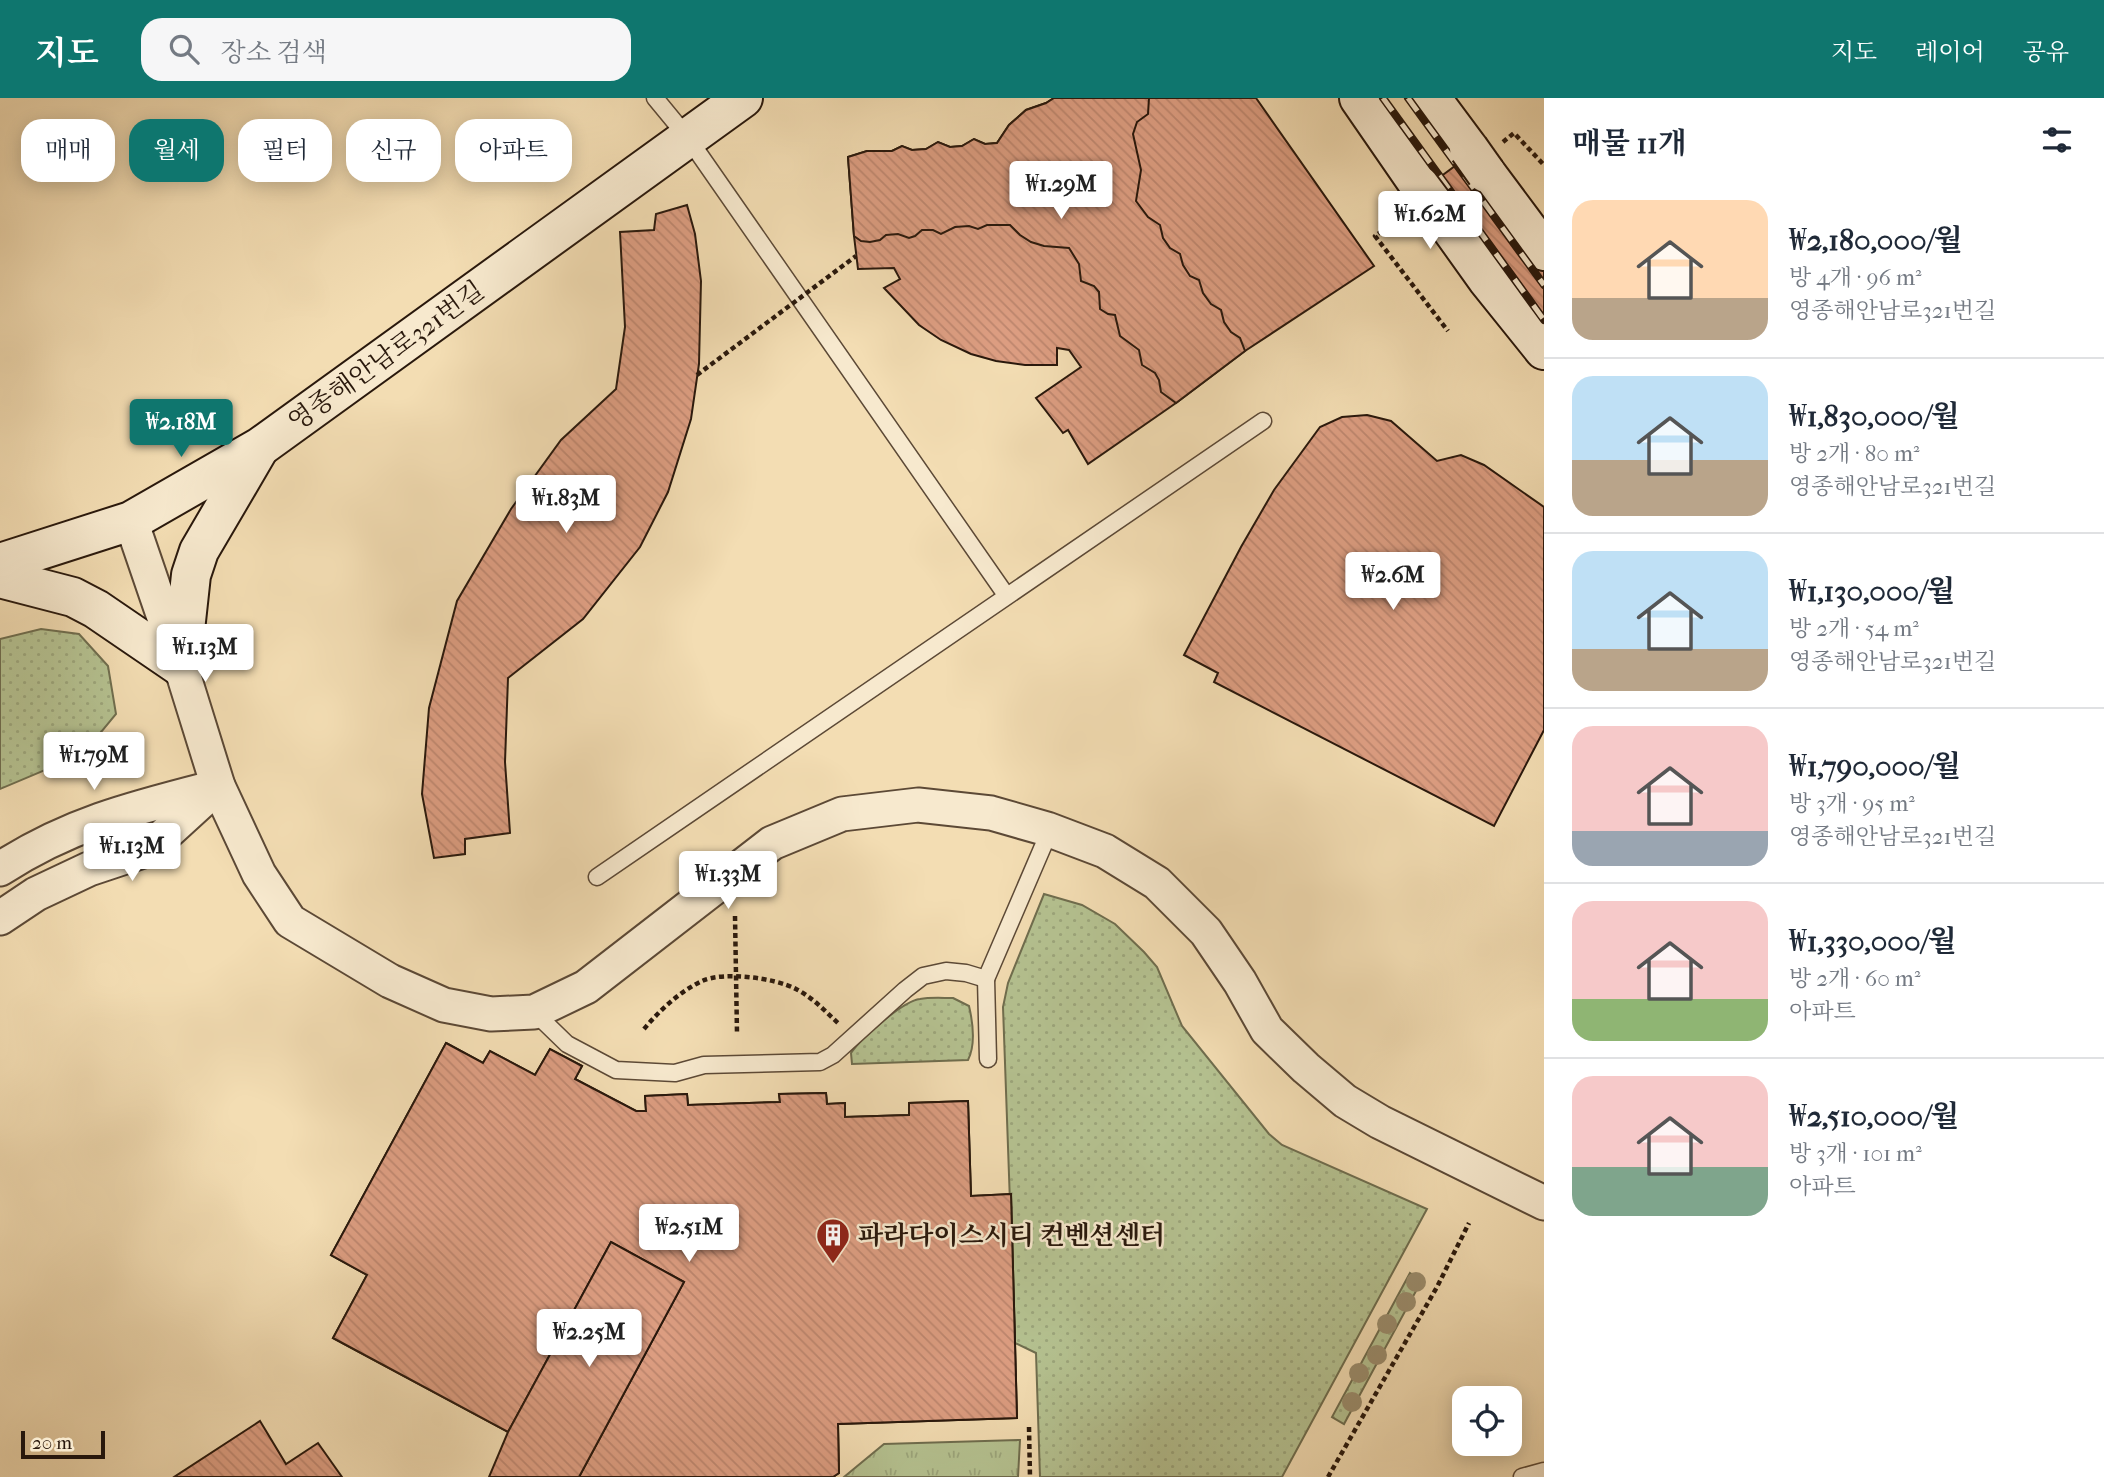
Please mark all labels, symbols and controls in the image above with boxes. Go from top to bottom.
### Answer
search box [141,18,631,81]
icon: search [165,30,203,68]
text: 지도 [35,34,99,73]
text: 장소 검색 [221,37,327,68]
text: 지도 [1831,38,1877,66]
text: 레이어 [1915,38,1985,66]
text: 공유 [2023,38,2069,66]
chip: 매매 [21,119,115,182]
chip: 월세 [129,119,224,182]
chip: 필터 [238,119,332,182]
chip: 신규 [346,119,441,182]
chip: 아파트 [455,119,572,182]
icon: filters [2038,121,2076,159]
text: 매물 11개 [1572,126,1687,161]
pin: ₩1.29M [1004,162,1118,221]
text: ₩1.29M [1025,170,1097,197]
pin: ₩1.62M [1373,192,1487,251]
text: ₩1.62M [1394,200,1466,227]
text: ₩2,180,000/월 [1789,223,1963,258]
icon: home [1628,228,1712,312]
text: 방 4개 · 96 m² [1789,264,1922,291]
street label: 영종해안남로321번길 [282,275,490,437]
text: 영종해안남로321번길 [1789,297,1996,324]
text: ₩1,830,000/월 [1789,399,1960,434]
pin: ₩2.18M [124,400,238,459]
icon: home [1628,404,1712,488]
text: ₩2.18M [146,408,216,435]
text: 방 2개 · 80 m² [1789,440,1919,467]
text: 영종해안남로321번길 [1789,473,1996,500]
pin: ₩1.83M [509,476,623,535]
text: ₩1.83M [532,484,600,511]
pin: ₩2.6M [1344,552,1442,612]
text: ₩2.6M [1361,561,1425,588]
text: ₩1,130,000/월 [1789,574,1955,609]
icon: home [1628,579,1712,663]
text: 방 2개 · 54 m² [1789,615,1919,642]
pin: ₩1.13M [148,624,262,684]
text: ₩1.13M [173,633,237,660]
text: 영종해안남로321번길 [1789,648,1996,675]
pin: ₩1.79M [37,732,151,792]
text: ₩1.79M [59,741,129,768]
text: ₩1,790,000/월 [1789,749,1961,784]
icon: home [1628,754,1712,838]
text: 방 3개 · 95 m² [1789,790,1915,817]
text: 영종해안남로321번길 [1789,823,1996,850]
pin: ₩1.13M [75,824,189,883]
text: ₩1.13M [100,832,164,859]
pin: ₩1.33M [671,852,785,911]
text: ₩1.33M [695,860,761,887]
text: ₩1,330,000/월 [1789,924,1957,959]
icon: home [1628,929,1712,1013]
text: 방 2개 · 60 m² [1789,965,1920,992]
text: 아파트 [1789,998,1856,1025]
text: ₩2,510,000/월 [1789,1099,1959,1134]
icon: home [1628,1104,1712,1188]
text: 방 3개 · 101 m² [1789,1140,1922,1167]
text: 아파트 [1789,1173,1856,1200]
pin: ₩2.51M [632,1204,746,1264]
text: ₩2.51M [655,1213,723,1240]
building icon: 파라다이스시티 컨벤션센터 [814,1216,852,1265]
place label: 파라다이스시티 컨벤션센터 [858,1220,1165,1251]
pin: ₩2.25M [532,1310,646,1369]
text: ₩2.25M [553,1318,625,1345]
map controls [1452,1386,1522,1456]
button: locate [1452,1386,1522,1456]
scale bar [21,1428,105,1460]
text: 20 m [32,1432,72,1454]

